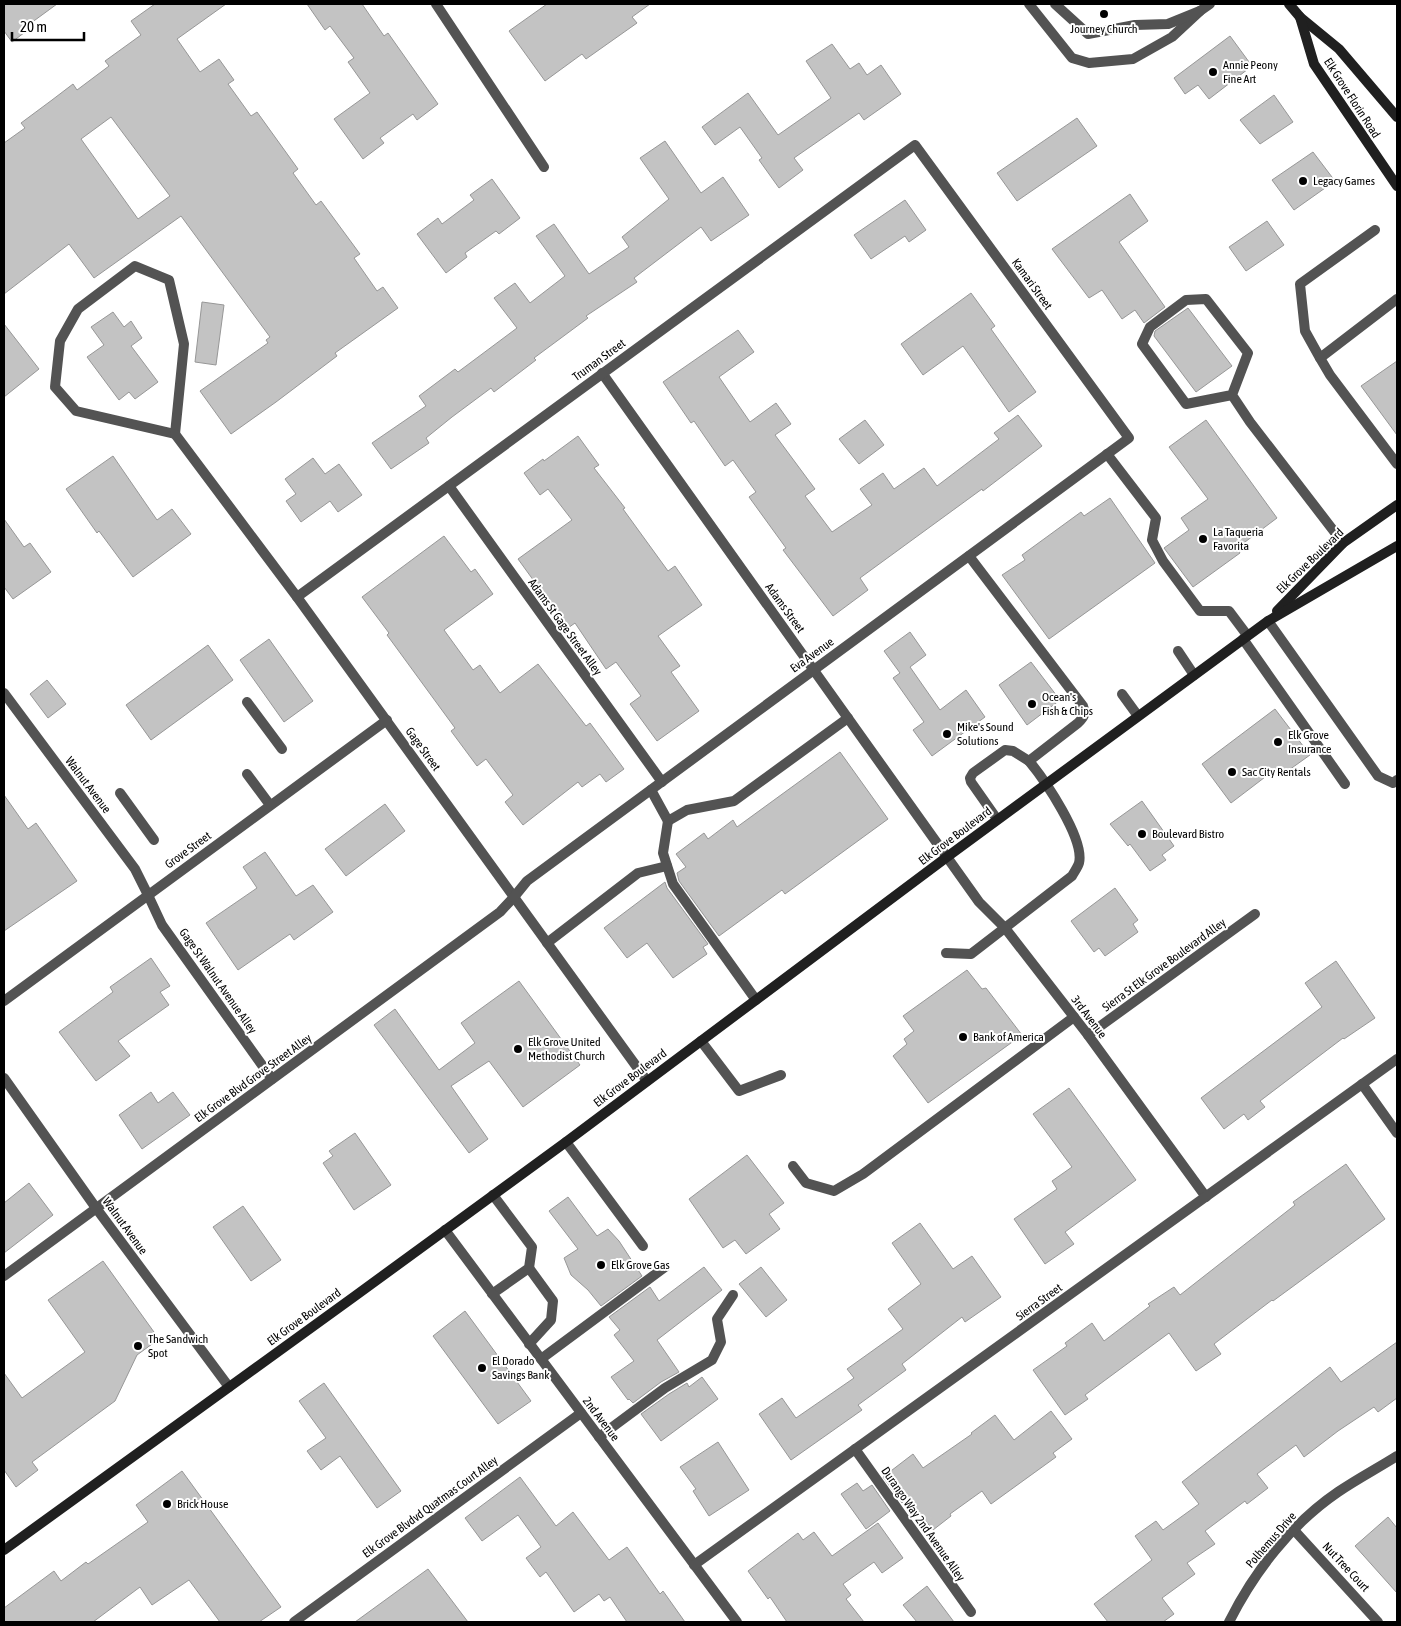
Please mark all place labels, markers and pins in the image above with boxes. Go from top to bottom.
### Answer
marker: Journey Church [1098,8,1110,20]
place label: Journey Church [1070,22,1138,36]
place label: Annie Peony Fine Art [1223,58,1278,86]
marker: Annie Peony Fine Art [1207,66,1219,78]
place label: Legacy Games [1313,174,1375,188]
marker: Legacy Games [1297,175,1309,187]
place label: La Taqueria Favorita [1213,525,1264,553]
marker: La Taqueria Favorita [1197,533,1209,545]
place label: Ocean's Fish & Chips [1042,690,1093,718]
marker: Ocean's Fish & Chips [1026,698,1038,710]
place label: Mike's Sound Solutions [957,720,1014,748]
marker: Mike's Sound Solutions [941,728,953,740]
place label: Elk Grove Insurance [1288,728,1332,756]
marker: Elk Grove Insurance [1272,736,1284,748]
place label: Sac City Rentals [1242,765,1311,779]
marker: Sac City Rentals [1226,766,1238,778]
place label: Boulevard Bistro [1152,827,1224,841]
marker: Boulevard Bistro [1136,828,1148,840]
place label: Bank of America [973,1030,1044,1044]
marker: Bank of America [957,1031,969,1043]
place label: Elk Grove United Methodist Church [528,1035,605,1063]
marker: Elk Grove United Methodist Church [512,1043,524,1055]
place label: Elk Grove Gas [611,1258,670,1272]
marker: Elk Grove Gas [595,1259,607,1271]
place label: The Sandwich Spot [148,1332,208,1360]
marker: The Sandwich Spot [132,1340,144,1352]
place label: El Dorado Savings Bank [492,1354,550,1382]
marker: El Dorado Savings Bank [476,1362,488,1374]
place label: Brick House [177,1497,228,1511]
marker: Brick House [161,1498,173,1510]

